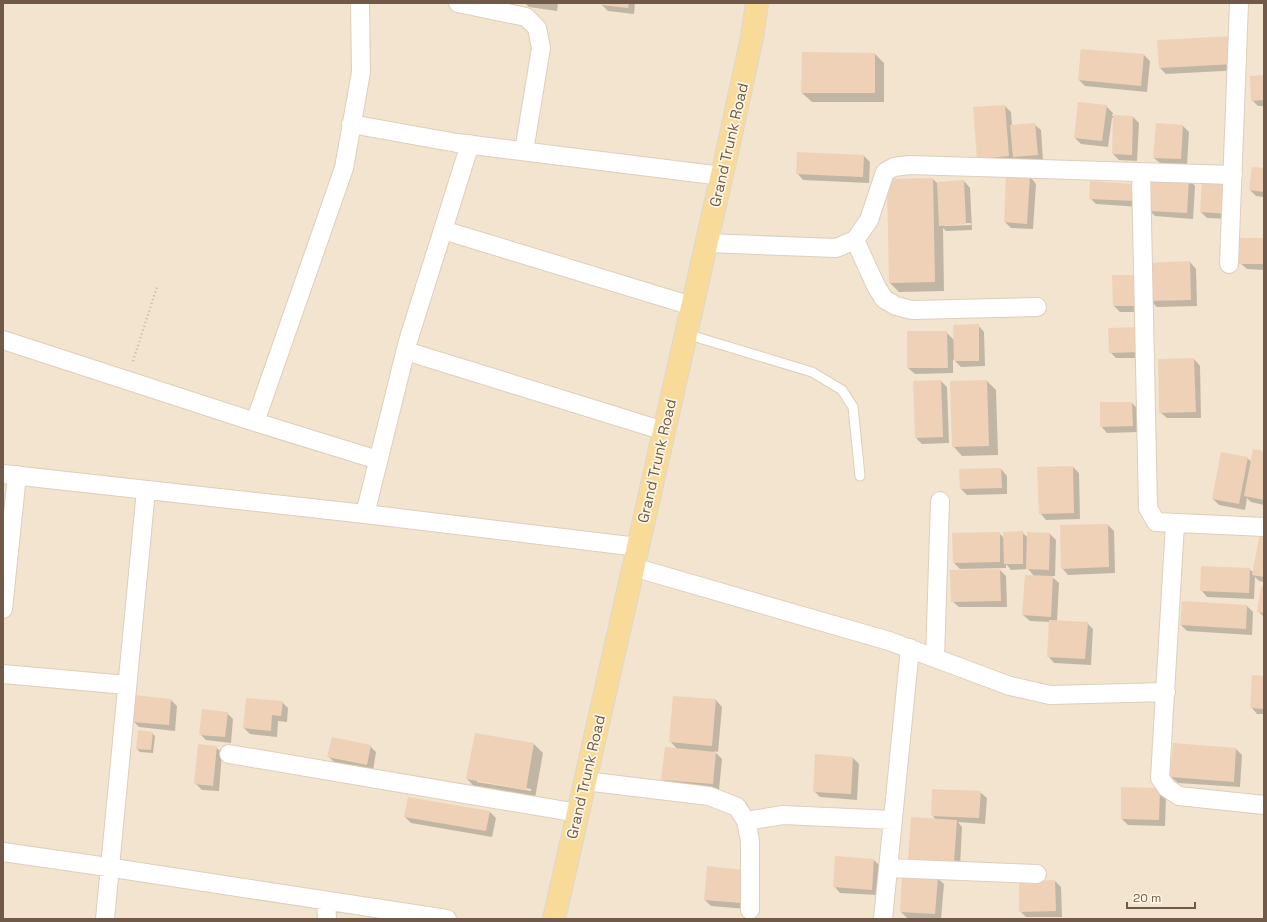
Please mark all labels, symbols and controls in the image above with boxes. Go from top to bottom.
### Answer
street label: Grand Trunk Road [705,81,752,209]
street label: Grand Trunk Road [633,397,680,525]
street label: Grand Trunk Road [562,713,609,841]
scale bar [1127,884,1195,910]
text: 20 m [1133,890,1161,906]

